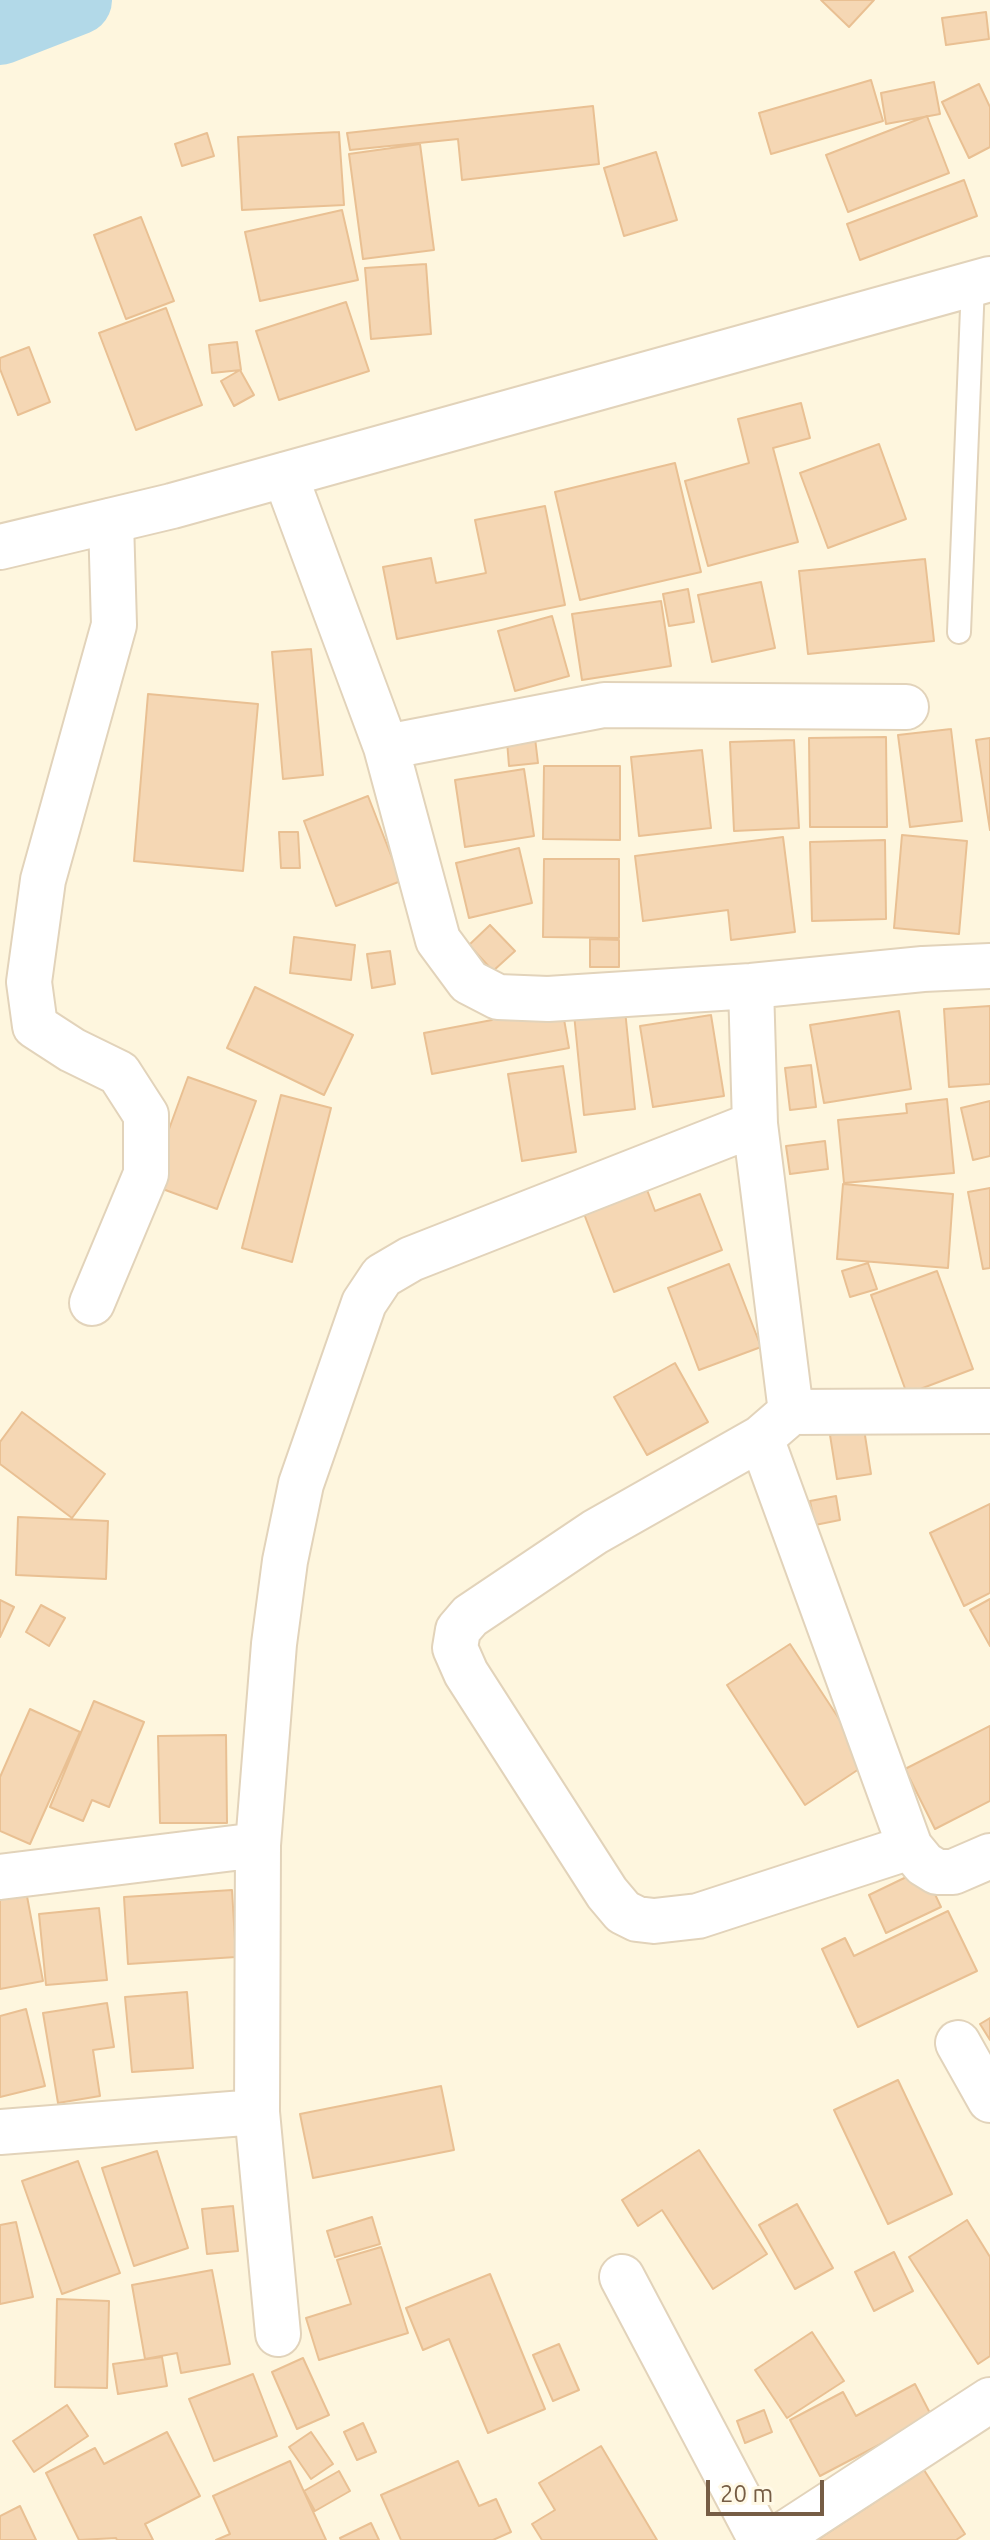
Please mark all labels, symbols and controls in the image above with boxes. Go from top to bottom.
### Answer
scale bar [710,2464,828,2514]
text: 20 m [720,2480,773,2507]

